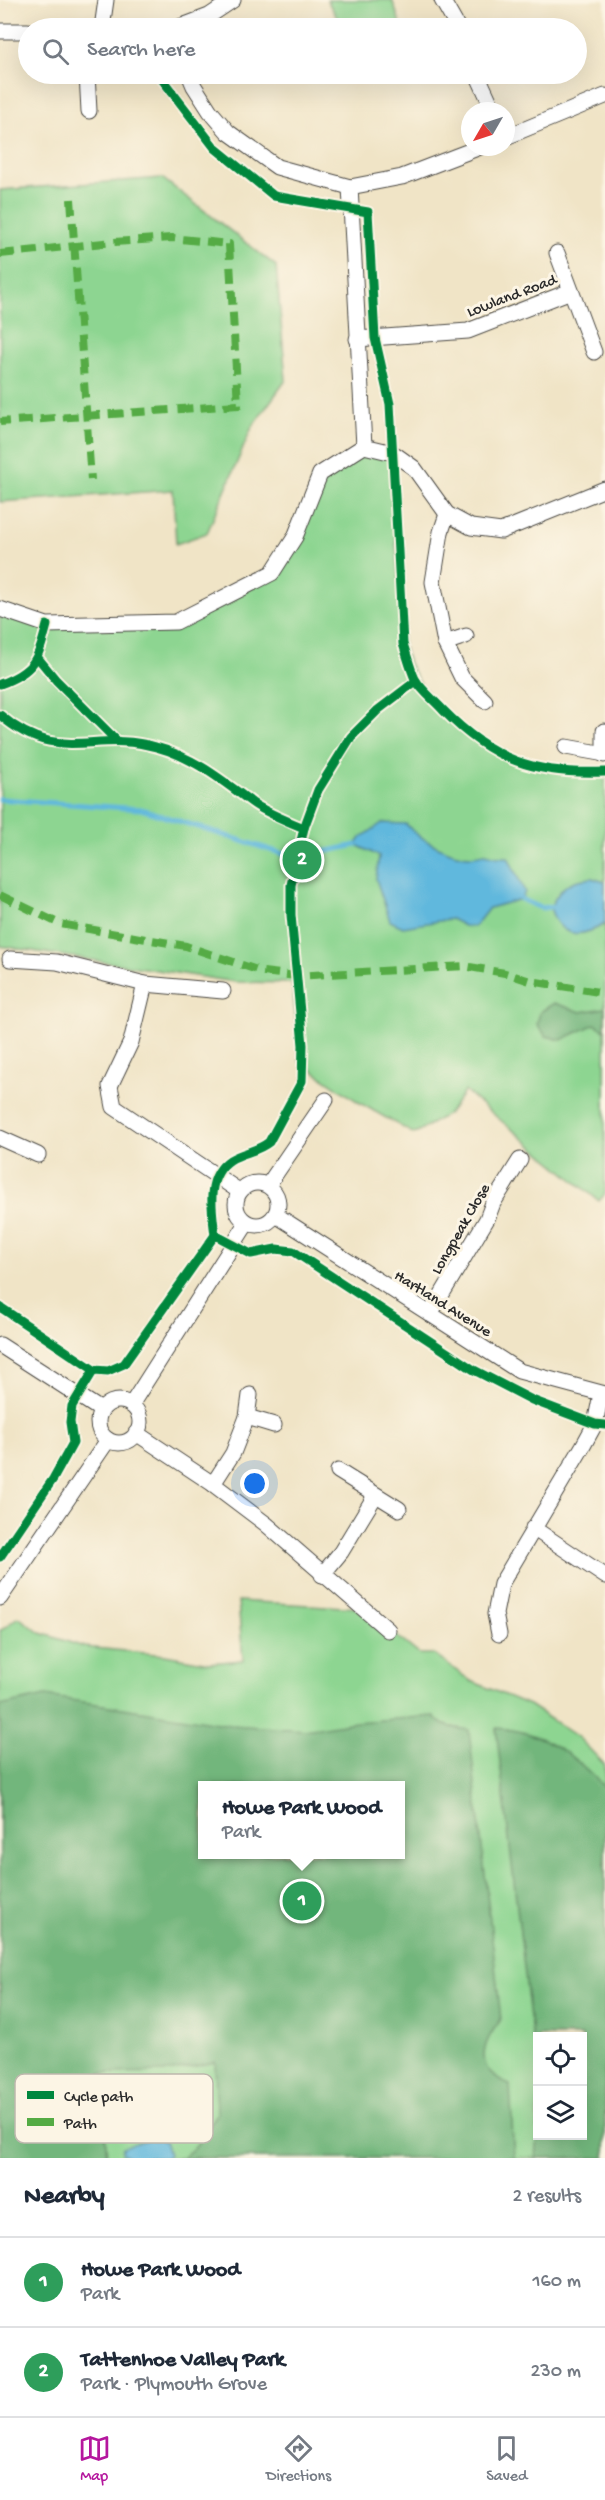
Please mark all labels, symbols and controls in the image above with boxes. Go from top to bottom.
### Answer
search box [18,18,587,84]
icon: search [39,35,72,68]
text: Search here [87,38,195,64]
north arrow [461,102,515,156]
street label: Lowland Road [465,271,561,323]
pin: 2 [282,838,322,882]
street label: Longpeak Close [428,1180,496,1278]
street label: Hartland Avenue [390,1267,495,1343]
your location [240,1469,269,1498]
popup [198,1781,405,1859]
text: Howe Park Wood [222,1796,381,1822]
text: Park [222,1822,260,1845]
pin: 1 [282,1878,322,1924]
map controls [533,2032,587,2140]
button: locate [533,2032,587,2086]
legend [15,2074,213,2143]
button: layers [533,2086,587,2140]
text: Cycle path [64,2089,134,2108]
text: Path [63,2116,97,2135]
text: Nearby [24,2182,105,2213]
text: 2 results [512,2186,581,2209]
text: Howe Park Wood [81,2258,240,2284]
text: 1 [39,2271,48,2294]
text: 160 m [532,2271,581,2294]
text: Park [81,2284,119,2307]
text: Tattenhoe Valley Park [81,2348,285,2374]
text: 2 [39,2361,48,2384]
text: 230 m [531,2361,581,2384]
text: Park · Plymouth Grove [81,2374,267,2397]
tab: Map [78,2432,111,2487]
tab: Directions [266,2432,331,2487]
tab: Saved [486,2432,527,2487]

